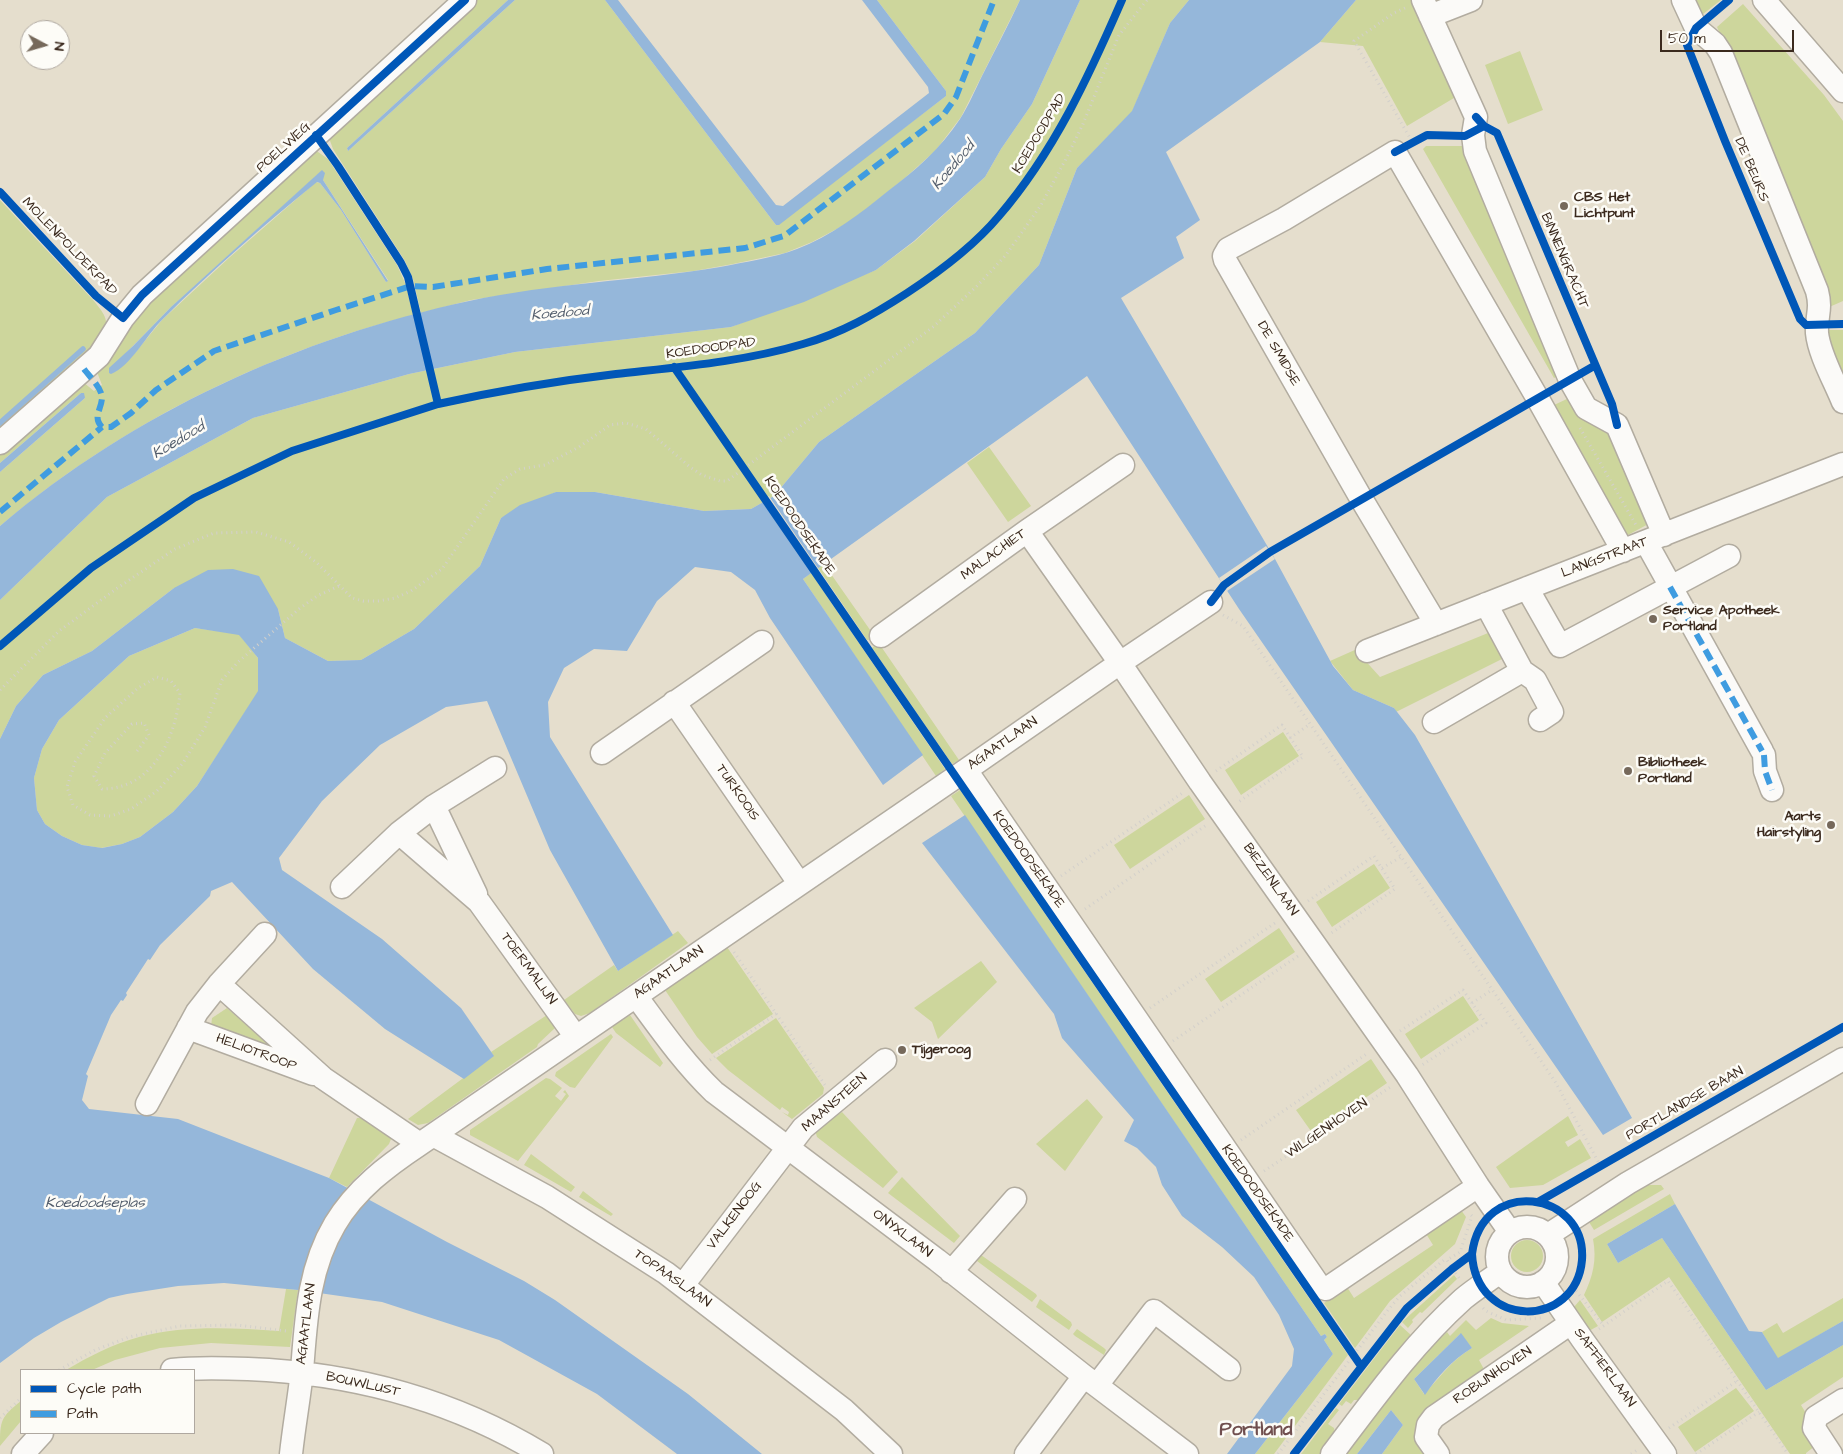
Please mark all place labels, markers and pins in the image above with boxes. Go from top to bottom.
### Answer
place label: CBS Het Lichtpunt [1574,190,1635,222]
marker: CBS Het Lichtpunt [1558,200,1570,212]
place label: Service Apotheek Portland [1663,603,1780,636]
marker: Service Apotheek Portland [1647,613,1659,625]
place label: Bibliotheek Portland [1638,755,1706,788]
marker: Bibliotheek Portland [1622,765,1634,777]
place label: Aarts Hairstyling [1757,809,1821,842]
marker: Aarts Hairstyling [1825,819,1837,831]
place label: Tijgeroog [912,1042,971,1058]
marker: Tijgeroog [896,1044,908,1056]

